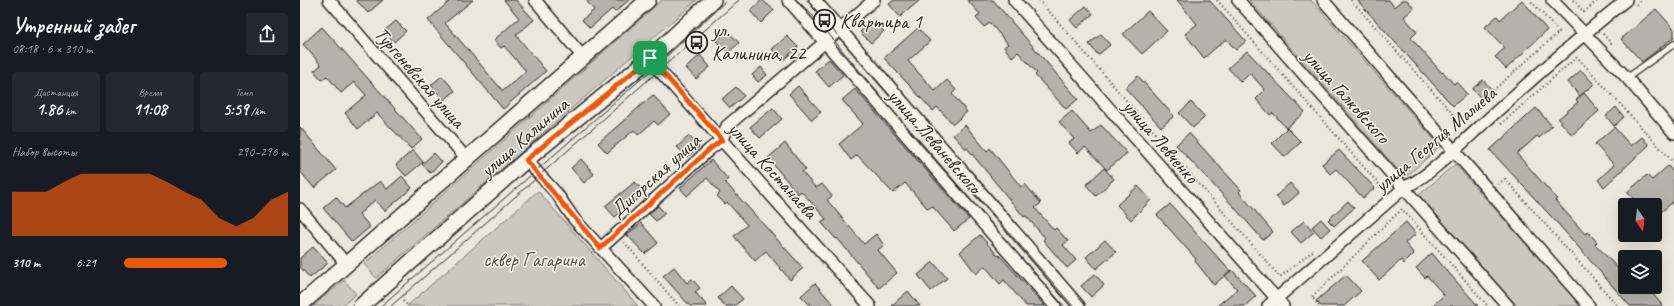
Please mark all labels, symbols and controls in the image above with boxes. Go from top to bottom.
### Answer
bus stop icon: Квартира 1 [812,8,838,34]
place label: Квартира 1 [840,9,923,34]
text: Утренний забег [12,12,135,40]
button: share [246,13,288,55]
place label: ул. Калинина, 22 [711,18,807,66]
street label: Тургеневская улица [369,22,472,134]
bus stop icon: ул. Калинина, 22 [684,29,710,55]
text: 08:18 · 6 × 310 m [12,41,93,57]
pin [633,41,667,75]
street label: улица Галковского [1297,43,1396,149]
icon: arrive [639,47,661,69]
street label: улица Георгия Малиева [1368,80,1503,198]
street label: улица Леваневского [882,83,988,200]
text: Дистанция [34,85,78,99]
text: Время [138,85,162,99]
text: Темп [235,85,253,99]
street label: улица Калинина [474,91,575,183]
street label: улица Левченко [1117,93,1204,189]
text: 1.86 [36,99,63,120]
text: 11:08 [133,99,167,120]
text: 5:59 [223,99,248,120]
text: km [63,104,76,118]
text: /km [248,104,265,118]
street label: улица Костанаева [722,116,824,225]
street label: Дигорская улица [605,127,707,223]
text: Набор высоты [12,144,77,160]
text: 290–296 m [237,144,288,160]
north arrow [1618,198,1662,242]
map controls [1618,198,1662,294]
park label: сквер Гагарина [483,247,587,272]
button: layers [1618,250,1662,294]
text: 310 m [12,255,40,271]
text: 6:21 [76,255,96,271]

